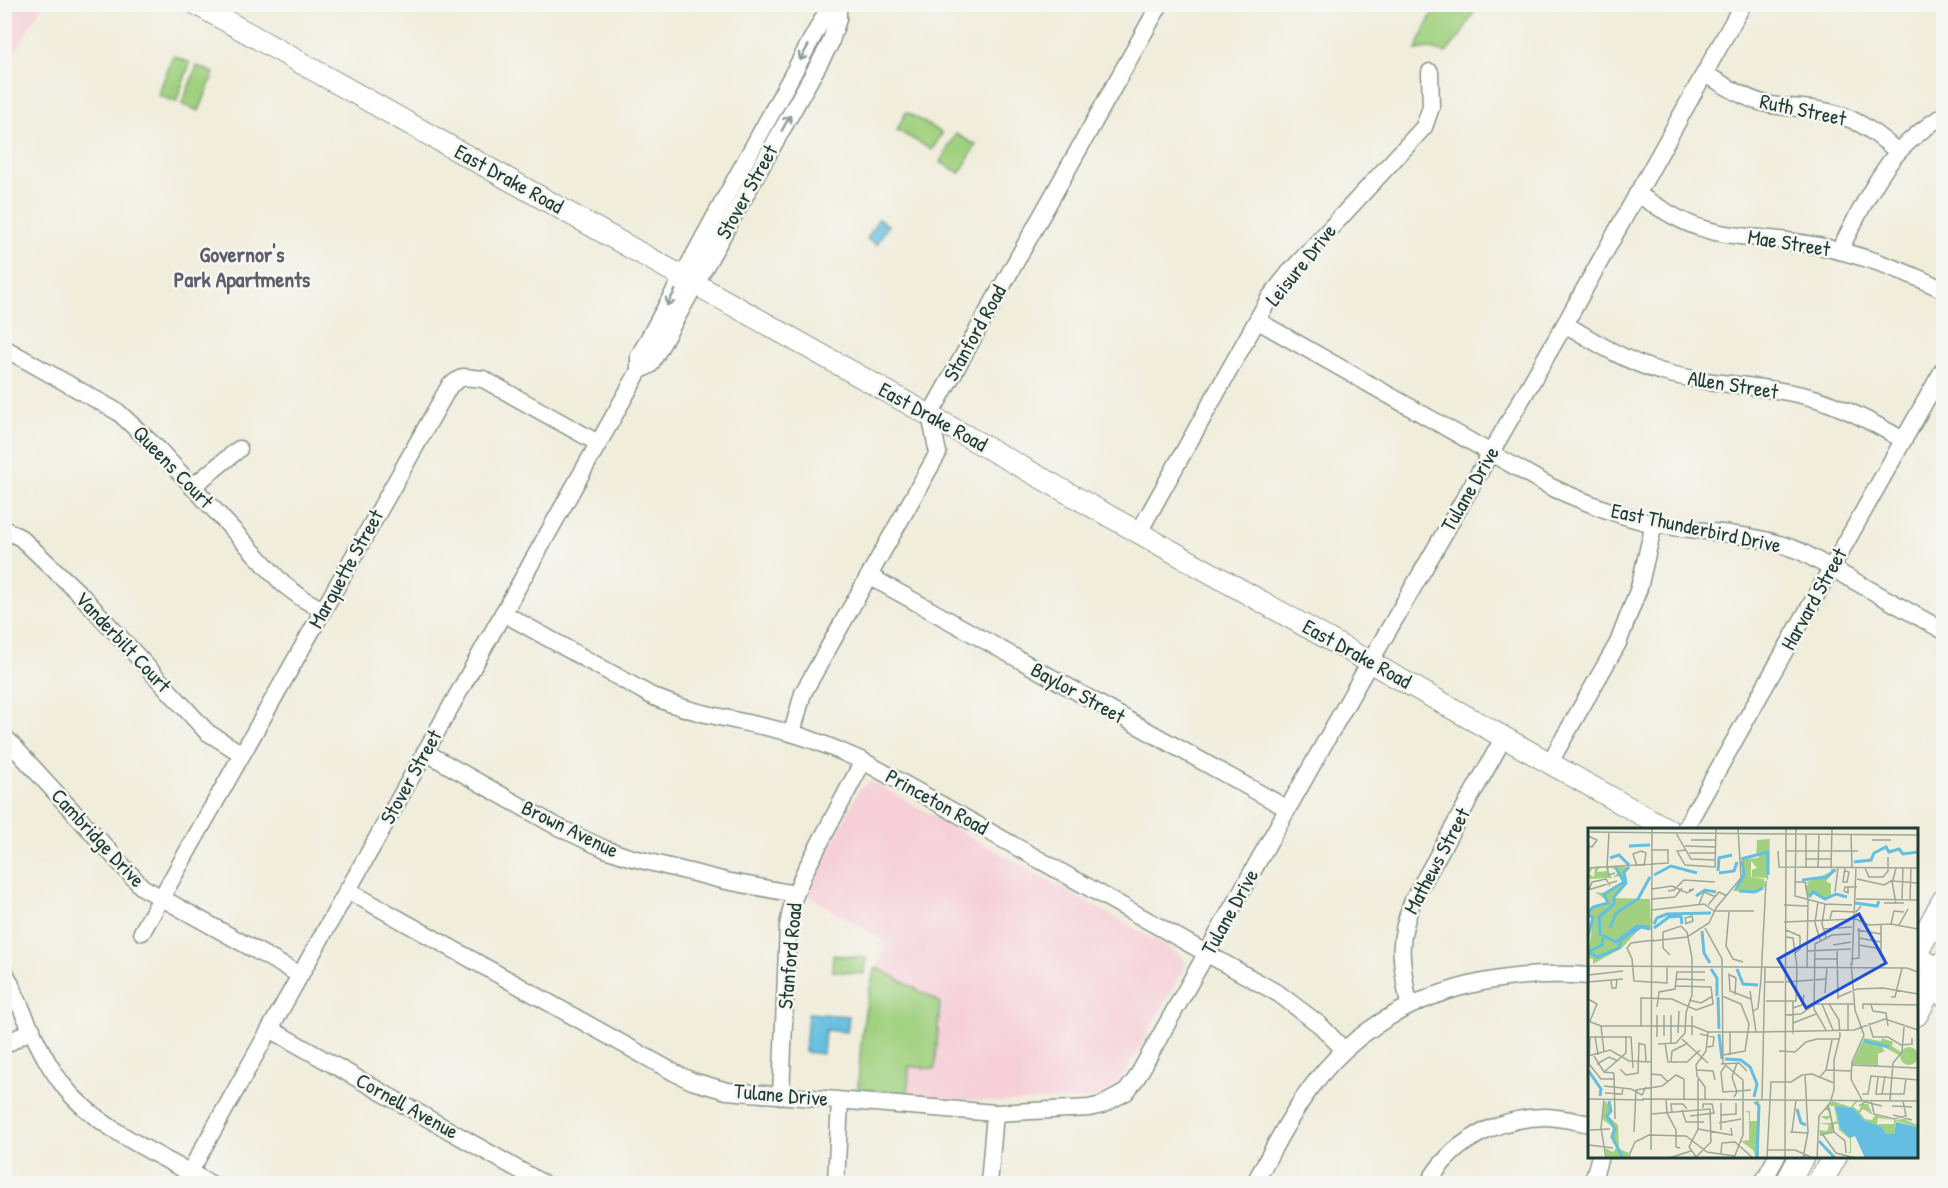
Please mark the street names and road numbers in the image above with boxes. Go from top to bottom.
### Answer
street label: Ruth Street [1757,86,1850,133]
street label: East Drake Road [450,137,569,220]
street label: Stover Street [709,139,785,244]
street label: Leisure Drive [1258,217,1343,312]
street label: Mae Street [1746,222,1833,263]
street label: Stanford Road [936,279,1013,386]
street label: Allen Street [1686,363,1781,406]
street label: East Drake Road [874,375,993,458]
street label: Queens Court [126,419,221,515]
street label: Tulane Drive [1433,441,1506,537]
street label: East Thunderbird Drive [1609,495,1784,560]
street label: Marquette Street [301,503,391,633]
street label: Harvard Street [1774,542,1854,655]
street label: Vanderbilt Court [69,585,178,699]
street label: East Drake Road [1298,612,1417,695]
street label: Baylor Street [1026,655,1131,731]
street label: Stover Street [373,724,449,829]
street label: Princeton Road [881,761,994,842]
street label: Cambridge Drive [45,782,152,894]
street label: Brown Avenue [517,793,624,864]
street label: Mathews Street [1396,802,1477,919]
street label: Tulane Drive [1194,864,1265,960]
street label: Stanford Road [770,902,809,1010]
street label: Cornell Avenue [351,1065,464,1146]
street label: Tulane Drive [733,1076,829,1113]

